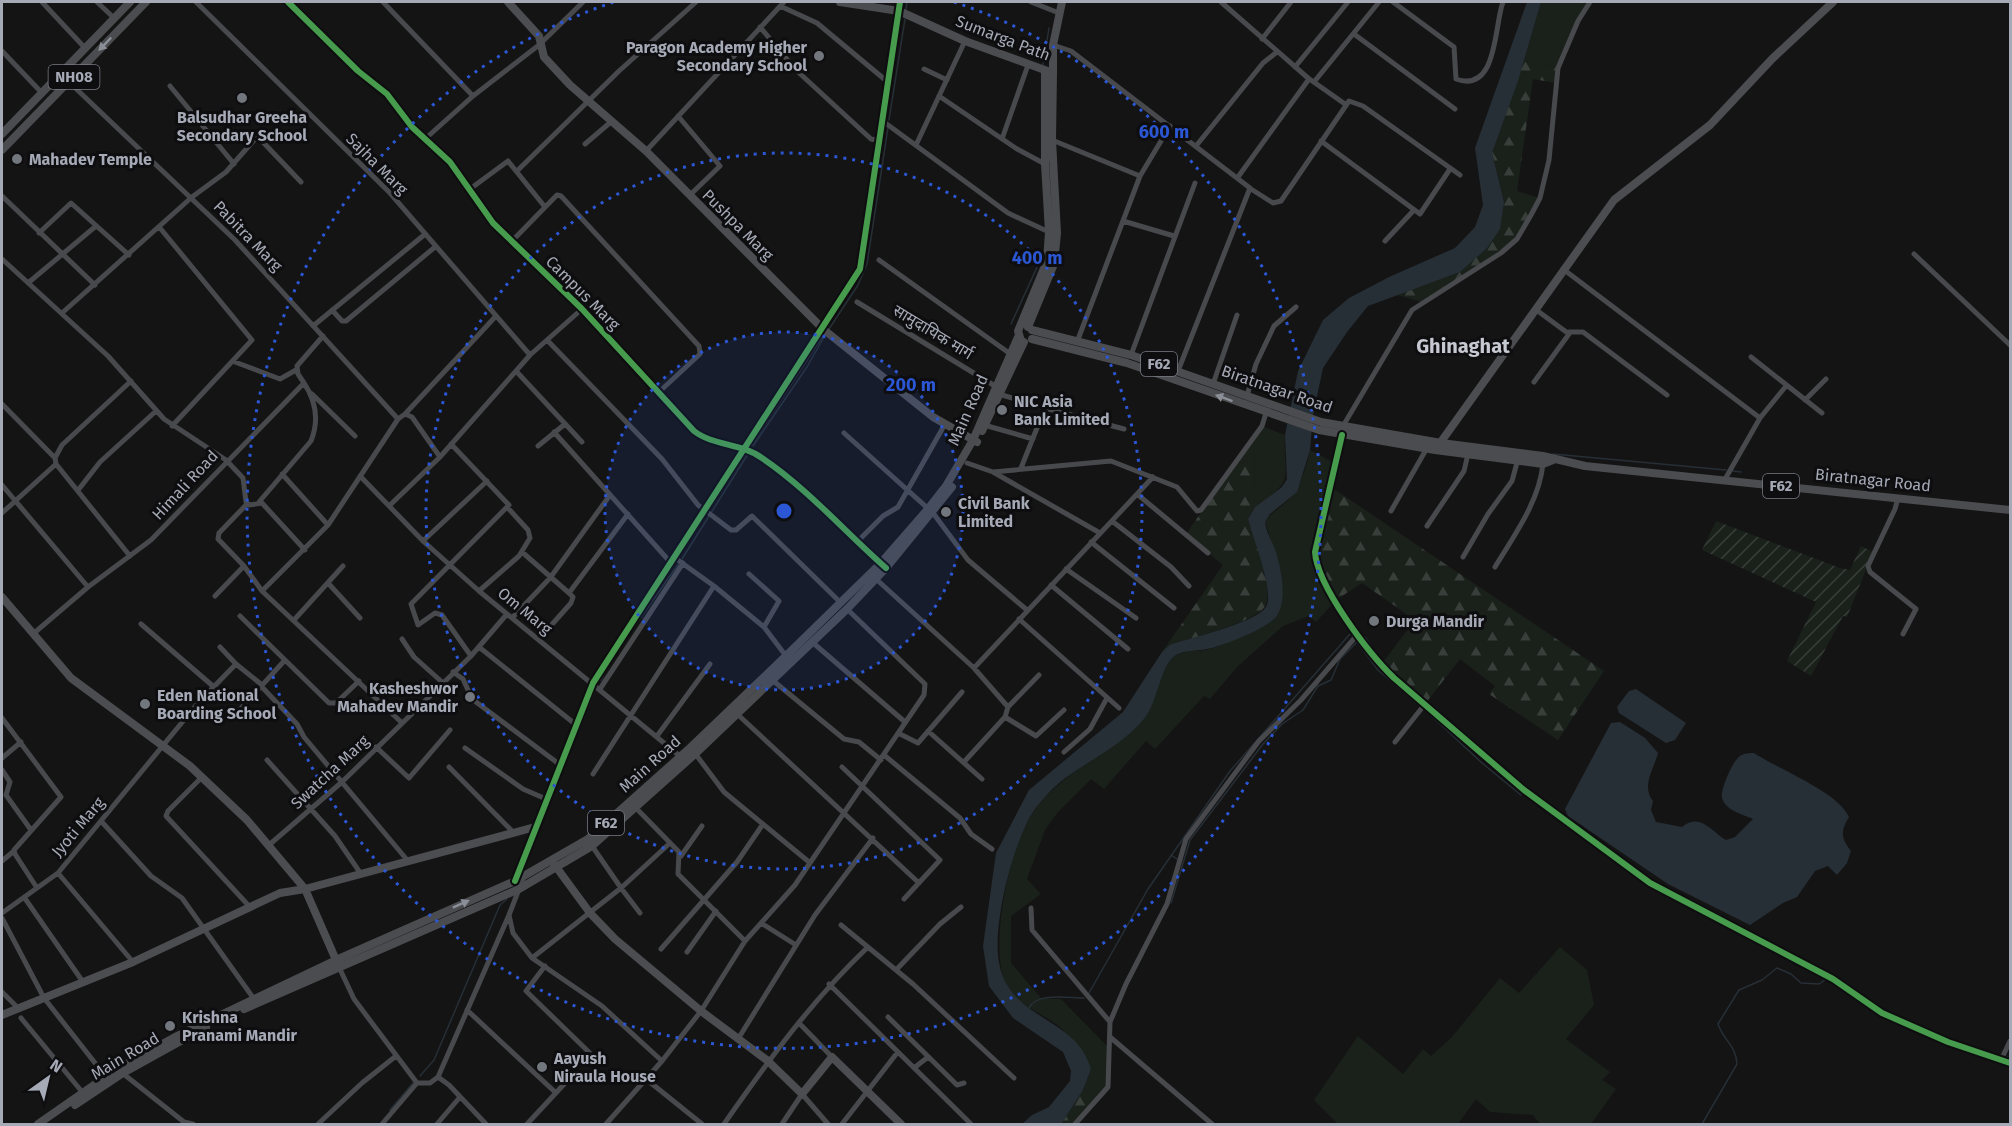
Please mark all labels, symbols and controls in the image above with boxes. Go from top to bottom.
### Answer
street label: Sumarga Path [953,11,1053,65]
one-way arrow [99,36,113,50]
place label: Paragon Academy Higher Secondary School [626,38,808,75]
marker: Paragon Academy Higher Secondary School [812,49,826,63]
road number: NH08 [48,65,100,89]
marker: Balsudhar Greeha Secondary School [235,91,249,105]
place label: Balsudhar Greeha Secondary School [177,108,307,145]
text: 600 m [1139,121,1189,143]
street label: Sajha Marg [342,129,412,199]
place label: Mahadev Temple [29,150,152,169]
marker: Mahadev Temple [10,152,24,166]
street label: Pushpa Marg [698,185,778,265]
street label: Pabitra Marg [210,197,287,276]
text: 400 m [1012,247,1062,269]
street label: Campus Marg [542,252,625,335]
street label: सामुदायिक मार्ग [889,301,977,365]
district label: Ghinaghat [1416,334,1510,358]
road number: F62 [1141,352,1177,376]
street label: Biratnagar Road [1219,361,1335,417]
street label: Main Road [944,371,992,449]
text: 200 m [886,374,936,396]
place label: NIC Asia Bank Limited [1014,392,1110,429]
one-way arrow [1215,393,1233,403]
marker: NIC Asia Bank Limited [995,403,1009,417]
street label: Himali Road [148,446,222,524]
street label: Biratnagar Road [1814,464,1932,496]
road number: F62 [1763,474,1799,498]
place label: Civil Bank Limited [958,494,1030,531]
centre of rings [774,501,794,521]
marker: Civil Bank Limited [939,505,953,519]
street label: Om Marg [494,583,557,639]
place label: Durga Mandir [1386,612,1484,631]
marker: Durga Mandir [1367,614,1381,628]
place label: Kasheshwor Mahadev Mandir [337,679,459,716]
place label: Eden National Boarding School [157,686,276,723]
marker: Kasheshwor Mahadev Mandir [463,690,477,704]
marker: Eden National Boarding School [138,697,152,711]
street label: Swatcha Marg [287,731,373,813]
street label: Main Road [615,731,685,797]
street label: Jyoti Marg [48,793,109,861]
road number: F62 [588,811,624,835]
one-way arrow [453,899,471,909]
place label: Krishna Pranami Mandir [182,1008,297,1045]
marker: Krishna Pranami Mandir [163,1019,177,1033]
street label: Main Road [87,1028,163,1084]
north arrow [18,1048,78,1108]
place label: Aayush Niraula House [553,1049,656,1086]
text: N [46,1055,66,1077]
marker: Aayush Niraula House [535,1060,549,1074]

